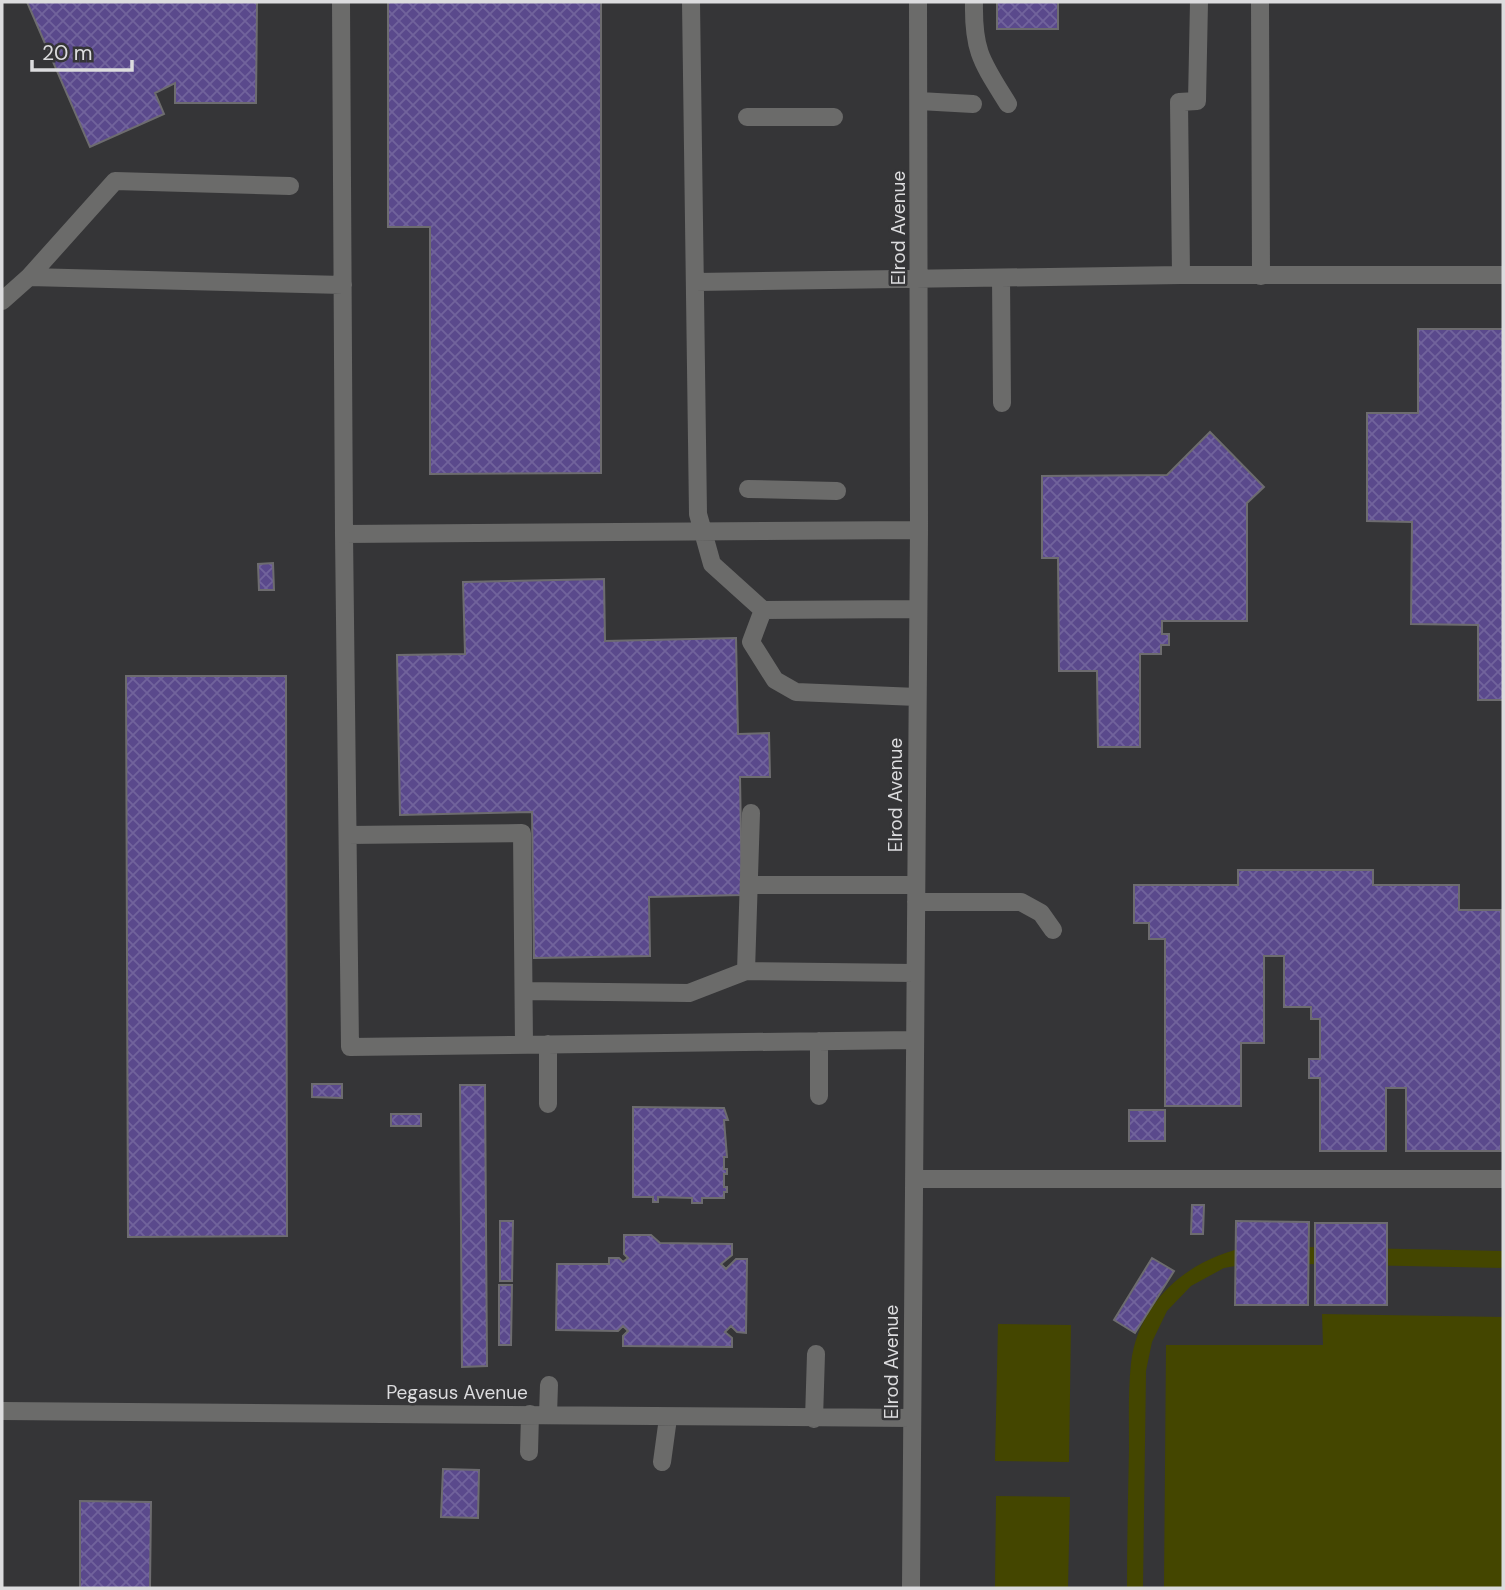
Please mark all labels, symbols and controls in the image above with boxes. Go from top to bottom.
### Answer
scale bar [32,28,131,72]
text: 20 m [42,39,93,67]
street label: Elrod Avenue [886,171,911,285]
street label: Elrod Avenue [883,738,908,852]
street label: Elrod Avenue [879,1305,904,1419]
street label: Pegasus Avenue [386,1380,528,1405]

